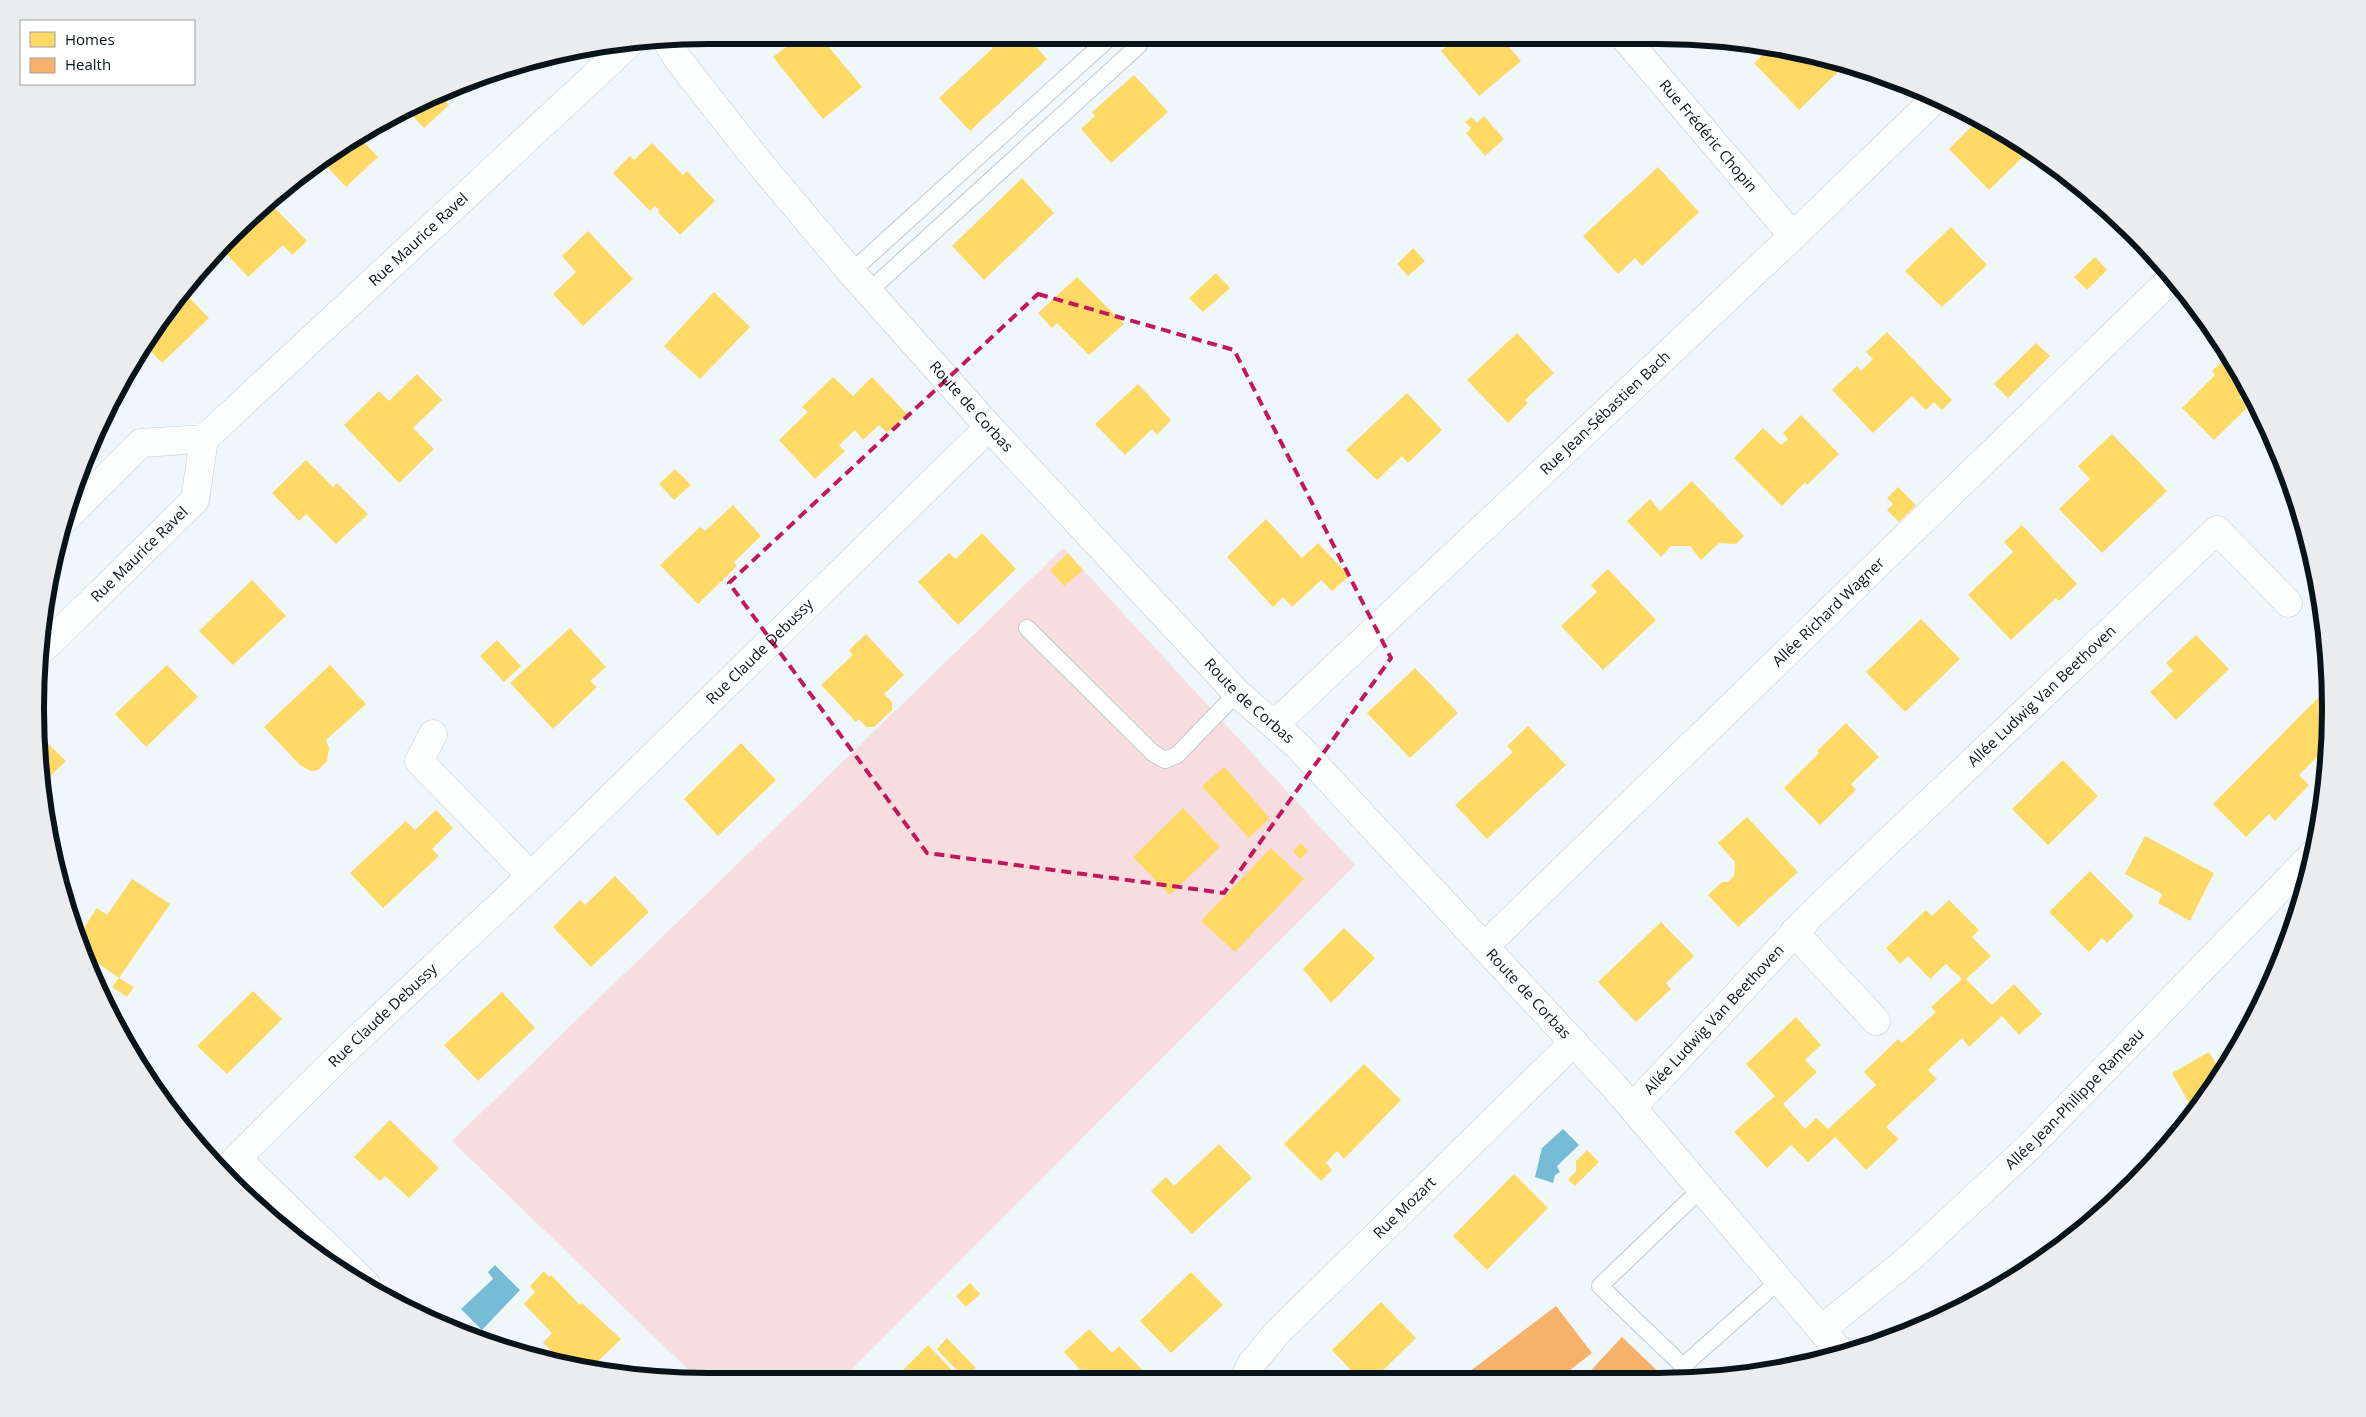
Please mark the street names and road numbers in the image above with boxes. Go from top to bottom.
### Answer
street label: Rue Frédéric Chopin [1655,75,1762,196]
street label: Rue Maurice Ravel [364,188,472,290]
street label: Rue Jean-Sébastien Bach [1535,346,1674,479]
street label: Route de Corbas [926,356,1018,456]
street label: Rue Maurice Ravel [86,502,192,606]
street label: Allée Richard Wagner [1767,552,1888,670]
street label: Rue Claude Debussy [701,594,817,708]
street label: Allée Ludwig Van Beethoven [1963,620,2120,770]
street label: Route de Corbas [1201,653,1299,747]
street label: Allée Ludwig Van Beethoven [1639,940,1788,1098]
street label: Route de Corbas [1482,944,1576,1043]
street label: Rue Claude Debussy [323,958,441,1071]
street label: Allée Jean-Philippe Rameau [2000,1023,2148,1173]
street label: Rue Mozart [1368,1172,1440,1242]

